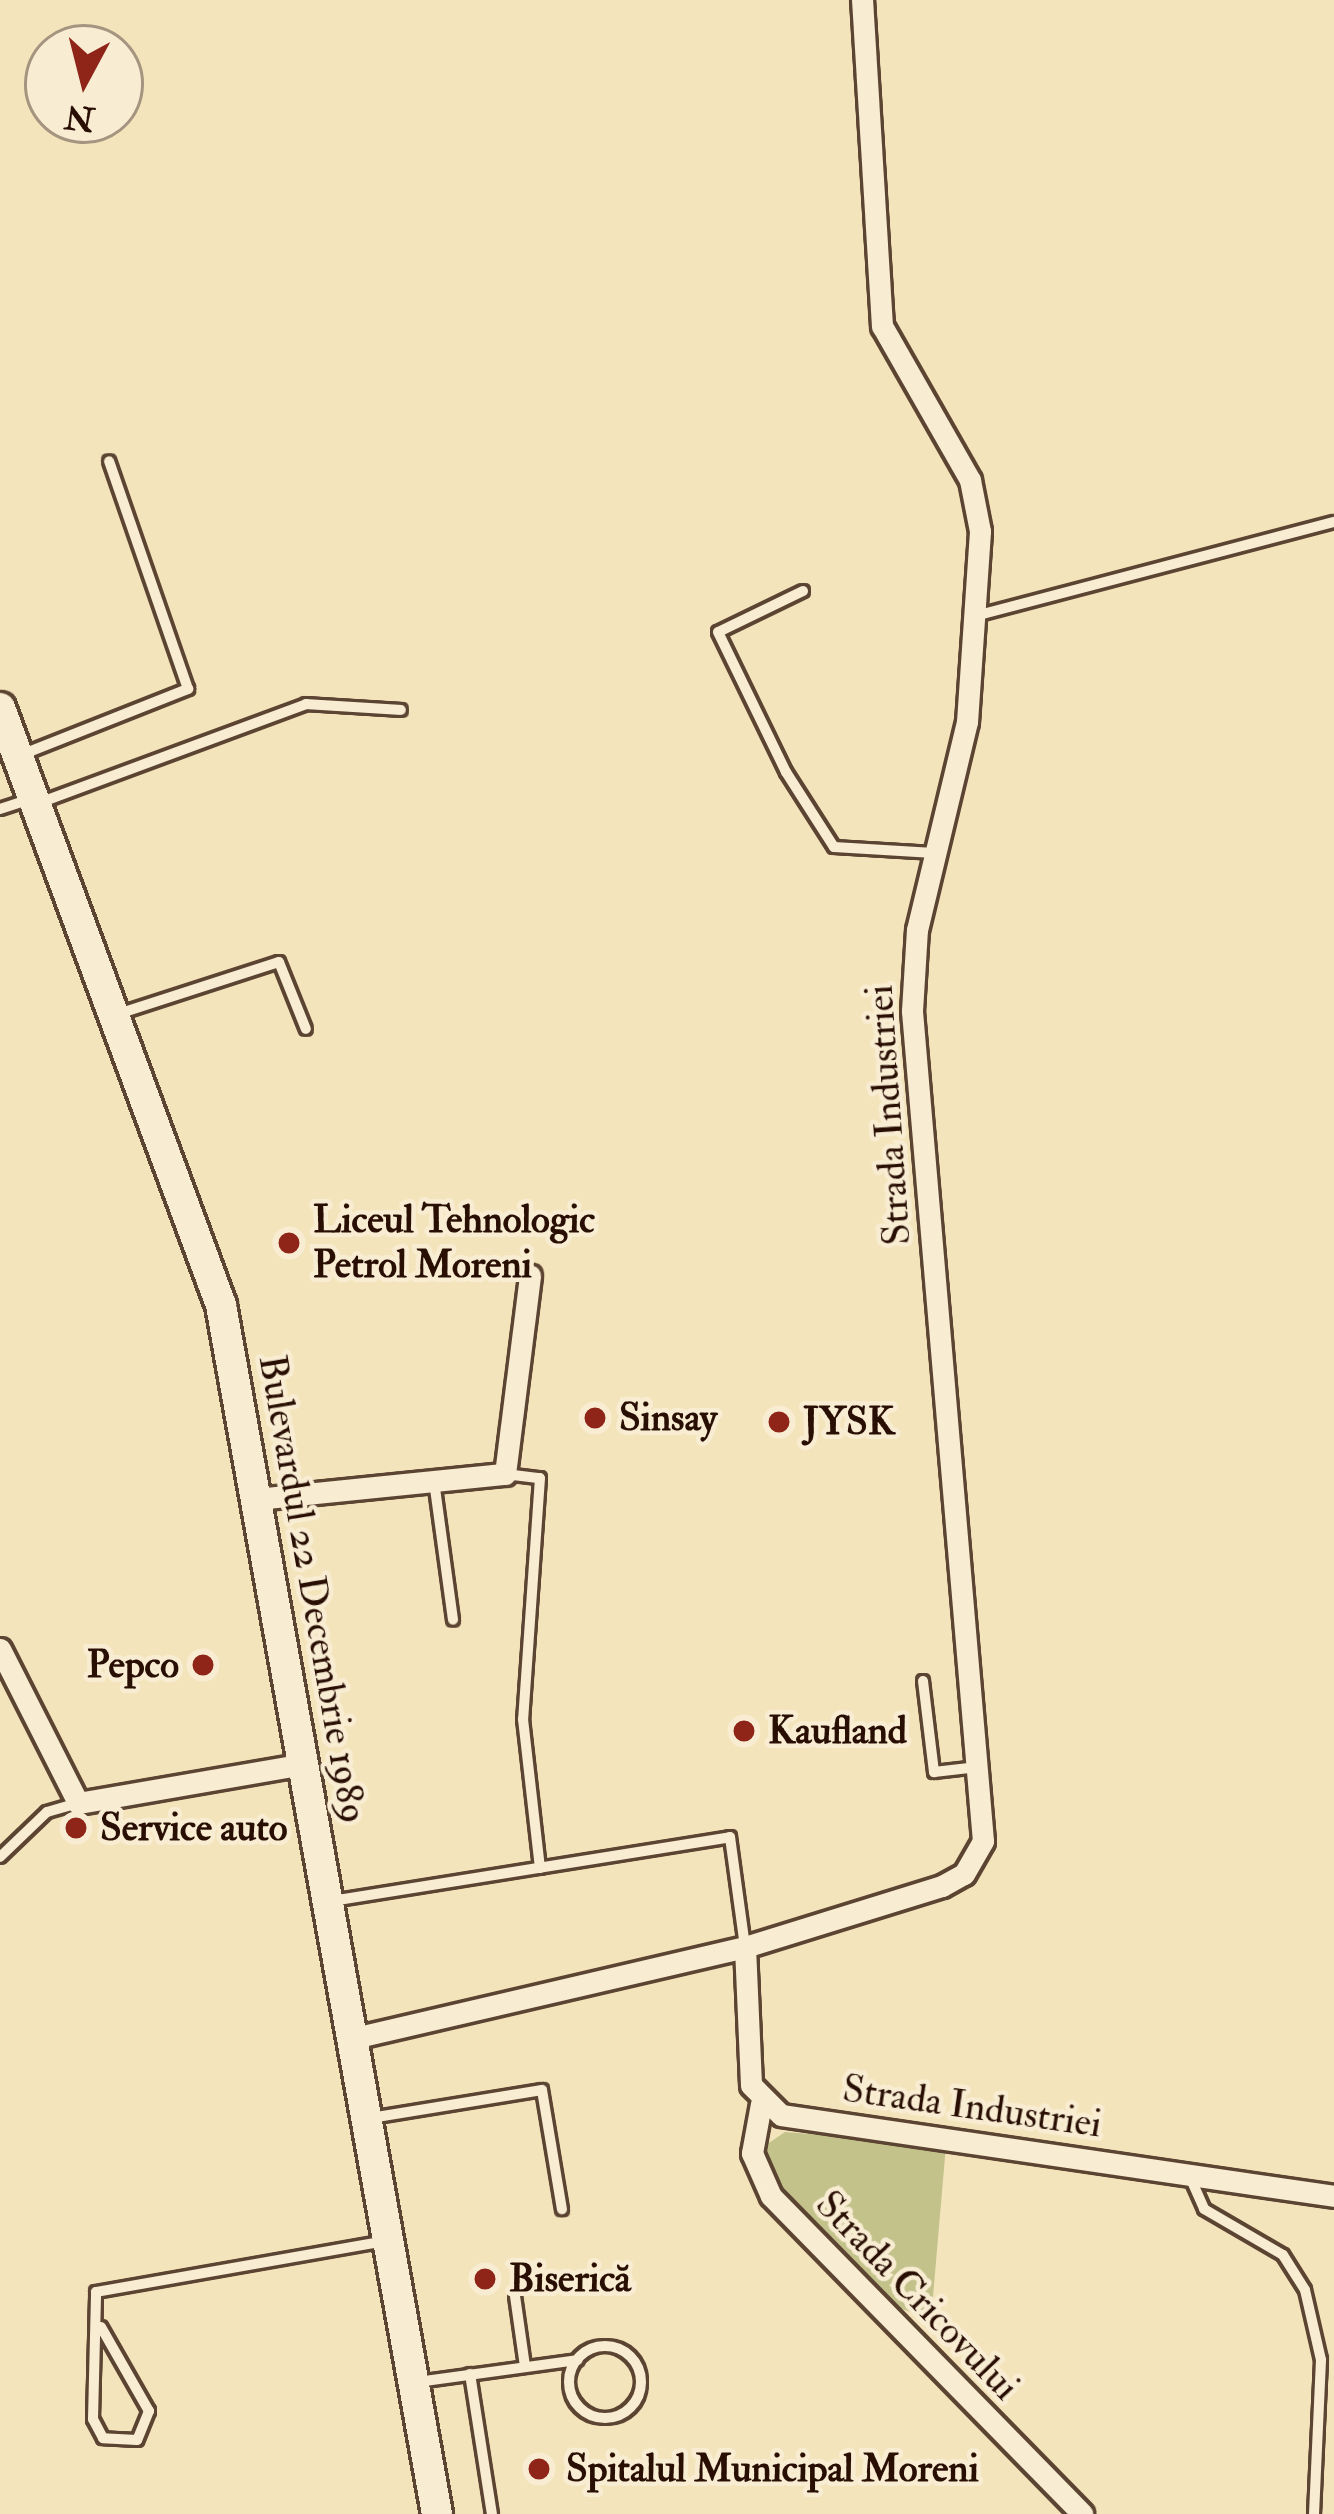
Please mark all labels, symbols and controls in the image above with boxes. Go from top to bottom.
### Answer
north arrow [24,24,144,144]
text: N [63,95,97,139]
street label: Strada Industriei [857,983,921,1247]
place label: Liceul Tehnologic Petrol Moreni [313,1198,595,1289]
marker: Liceul Tehnologic Petrol Moreni [276,1230,302,1256]
street label: Bulevardul 22 Decembrie 1989 [248,1351,376,1827]
place label: Sinsay [619,1395,717,1441]
place label: JYSK [803,1399,895,1445]
marker: Sinsay [582,1405,608,1431]
marker: JYSK [766,1409,792,1435]
place label: Pepco [87,1642,179,1688]
marker: Pepco [190,1652,216,1678]
place label: Kaufland [768,1708,907,1754]
marker: Kaufland [731,1718,757,1744]
place label: Service auto [100,1805,288,1851]
marker: Service auto [63,1815,89,1841]
street label: Strada Industriei [840,2066,1104,2148]
street label: Strada Cricovului [805,2182,1029,2410]
place label: Biserică [509,2256,631,2302]
marker: Biserică [472,2266,498,2292]
place label: Spitalul Municipal Moreni [566,2446,979,2492]
marker: Spitalul Municipal Moreni [523,2453,555,2485]

